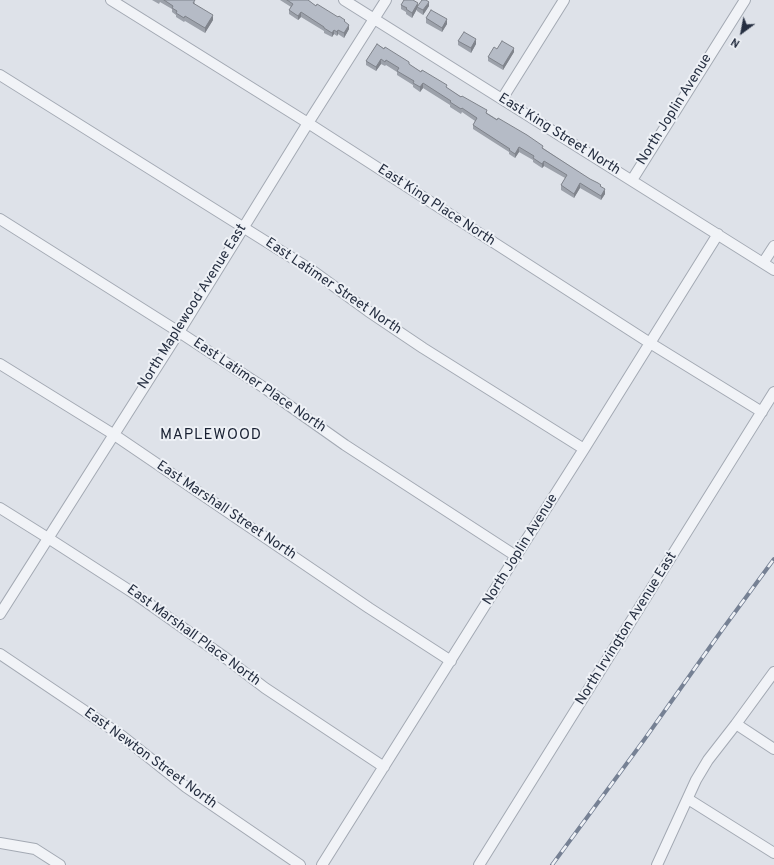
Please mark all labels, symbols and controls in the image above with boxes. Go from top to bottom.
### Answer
north arrow [722,12,762,52]
text: N [729,34,743,50]
street label: North Joplin Avenue [634,51,716,169]
street label: East King Street North [495,91,623,179]
street label: East King Place North [374,162,498,250]
street label: North Maplewood Avenue East [135,221,251,393]
street label: East Latimer Street North [262,235,404,339]
street label: East Latimer Place North [189,335,329,437]
district label: MAPLEWOOD [160,427,262,445]
street label: East Marshall Street North [153,458,299,564]
street label: North Joplin Avenue [480,491,562,609]
street label: North Irvington Avenue East [573,549,681,709]
street label: East Marshall Place North [123,582,263,690]
street label: East Newton Street North [80,705,220,813]

